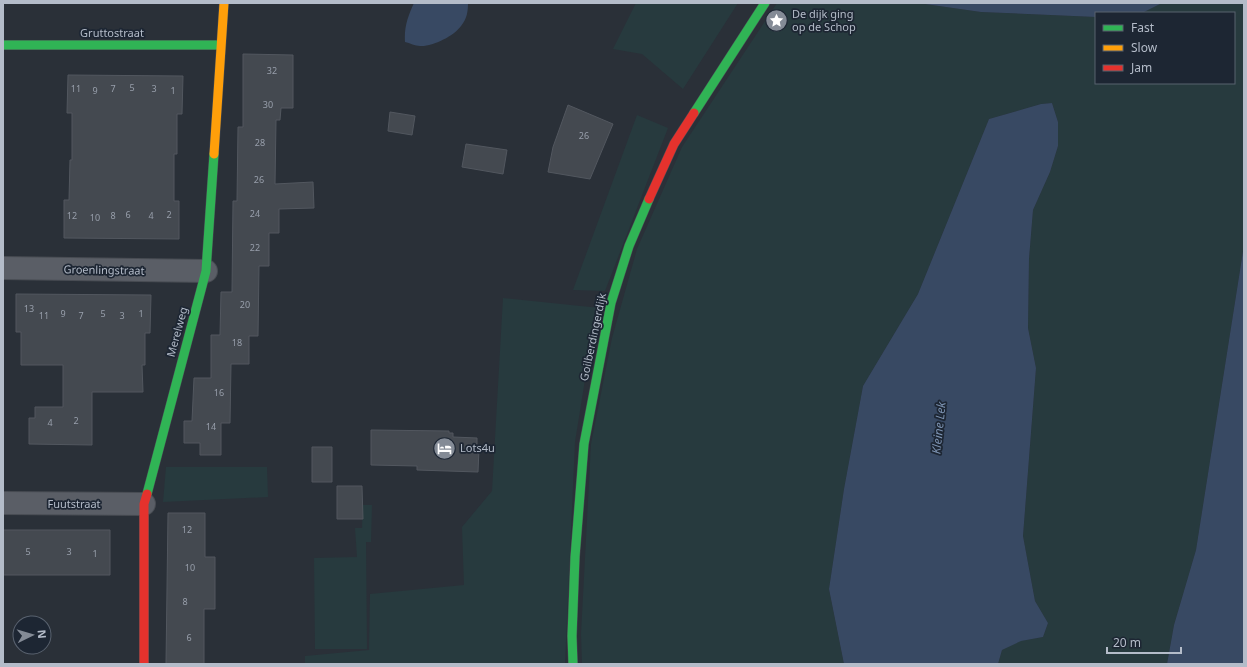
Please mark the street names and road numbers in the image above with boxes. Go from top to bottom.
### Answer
street label: Gruttostraat [80,25,144,40]
street label: Groenlingstraat [63,261,145,278]
street label: Goilberdingerdijk [576,291,609,382]
street label: Merelweg [163,305,190,359]
street label: Fuutstraat [47,496,101,511]

